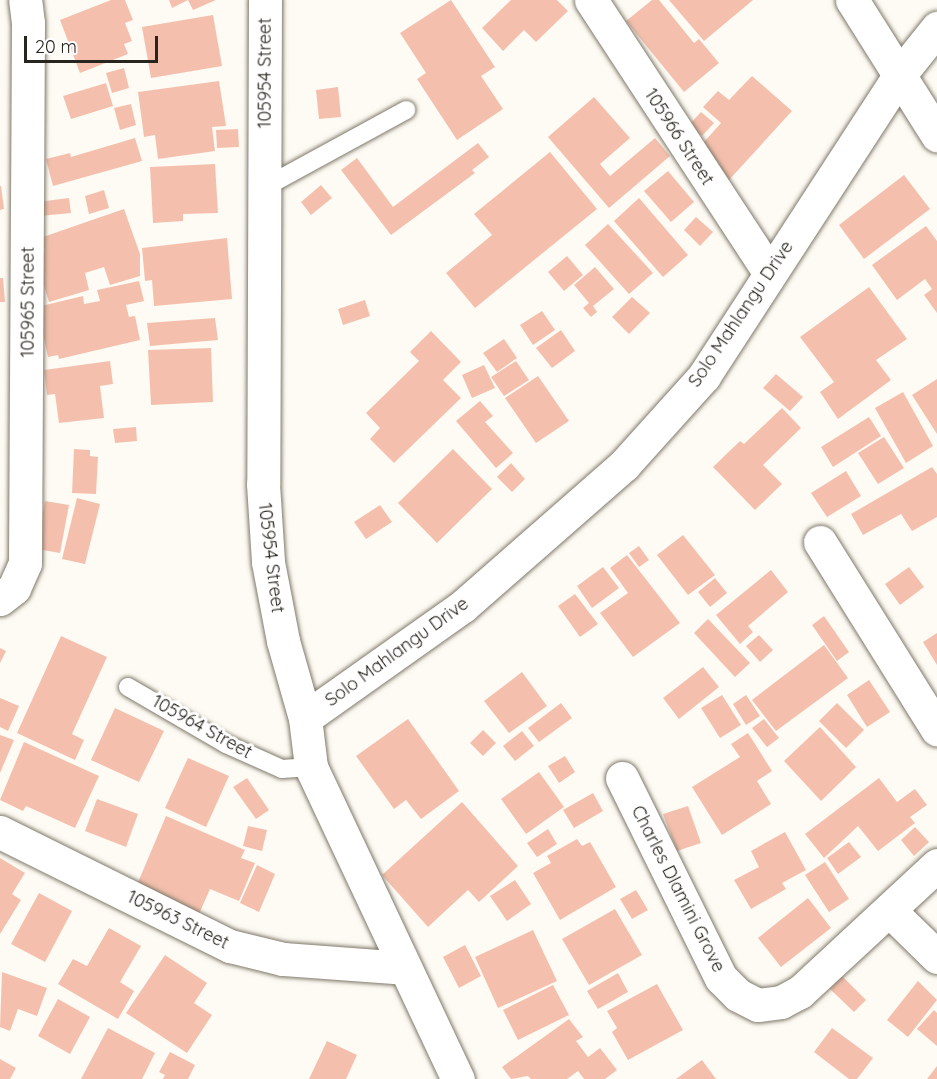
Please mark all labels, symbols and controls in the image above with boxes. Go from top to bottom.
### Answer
street label: 105954 Street [254,18,276,128]
scale bar [27,24,160,62]
text: 20 m [35,35,77,58]
street label: 105966 Street [640,85,718,189]
street label: Solo Mahlangu Drive [684,237,798,391]
street label: 105965 Street [17,247,39,357]
street label: 105954 Street [254,502,288,614]
street label: Solo Mahlangu Drive [321,593,473,711]
street label: 105964 Street [148,691,256,763]
street label: Charles Dlamini Grove [627,802,729,976]
street label: 105963 Street [124,886,232,954]

